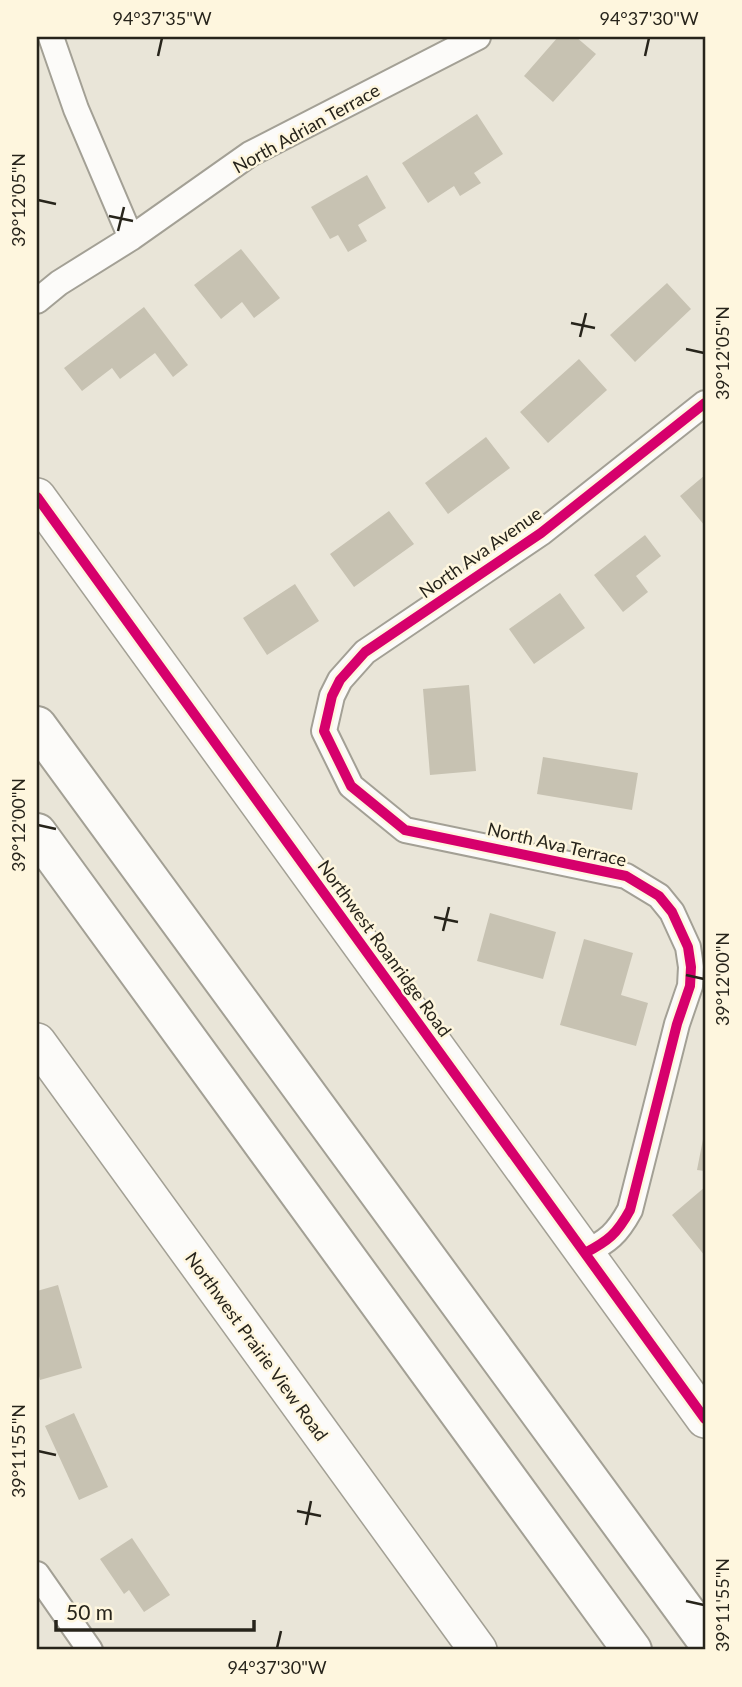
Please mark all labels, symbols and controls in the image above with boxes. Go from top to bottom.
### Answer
text: 94°37'35"W [112,7,212,29]
text: 94°37'30"W [599,7,699,29]
street label: North Adrian Terrace [229,78,383,178]
text: 39°12'05"N [7,153,29,247]
text: 39°12'05"N [711,306,733,400]
street label: North Ava Avenue [415,502,545,602]
text: 39°12'00"N [7,778,29,872]
street label: North Ava Terrace [485,817,629,871]
street label: Northwest Roanridge Road [313,855,457,1041]
text: 39°12'00"N [711,932,733,1026]
street label: Northwest Prairie View Road [181,1247,333,1445]
text: 39°11'55"N [7,1404,29,1498]
text: 39°11'55"N [711,1558,733,1652]
scale bar [56,1589,254,1633]
text: 50 m [66,1599,113,1624]
text: 94°37'30"W [227,1656,327,1678]

